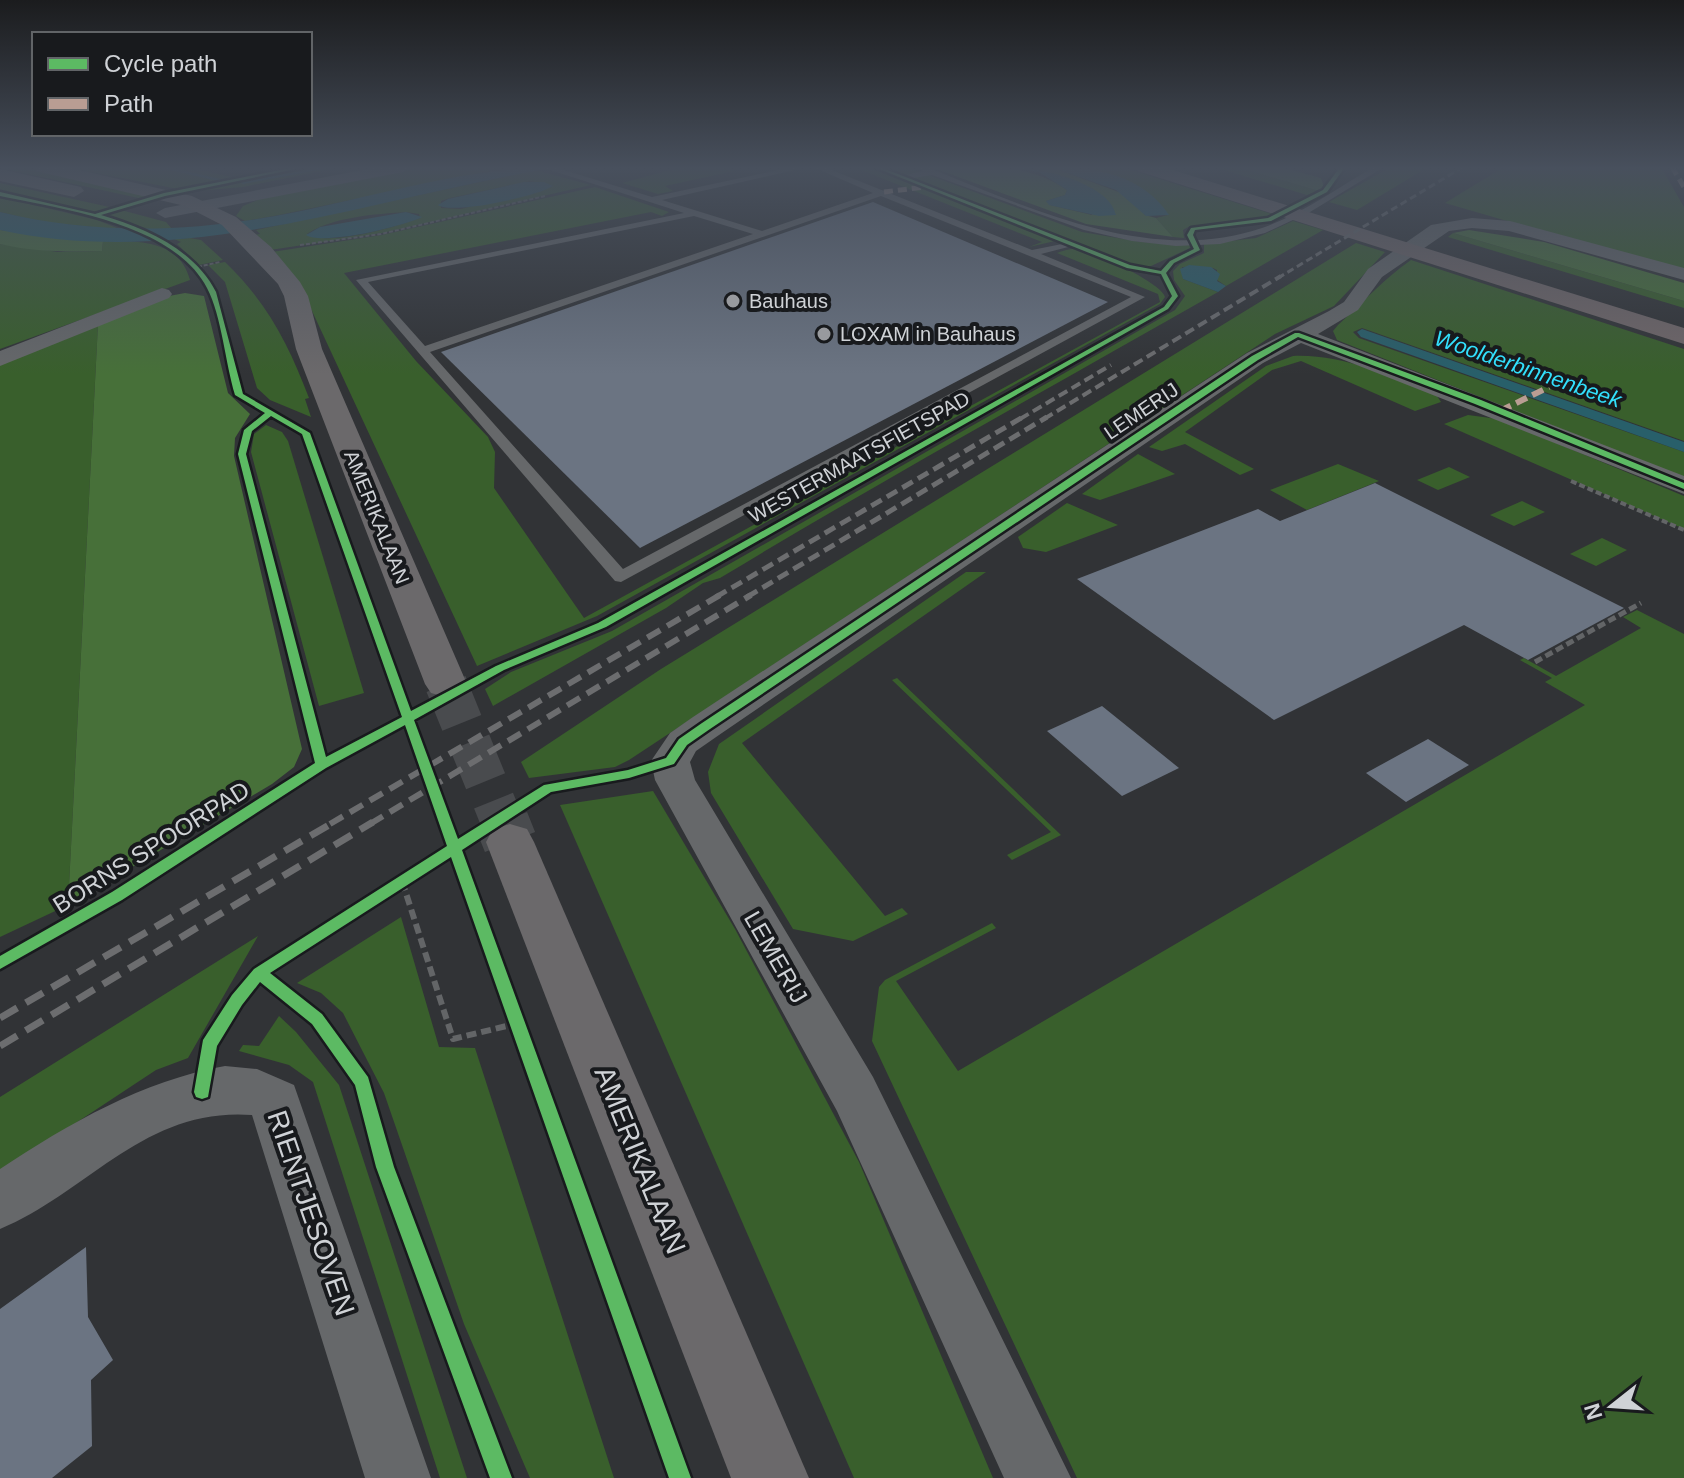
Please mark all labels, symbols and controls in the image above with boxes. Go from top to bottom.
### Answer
legend [32,32,312,136]
text: Cycle path [104,50,217,77]
text: Path [104,90,153,117]
place label: Bauhaus [749,290,828,312]
marker: Bauhaus [724,292,742,310]
place label: LOXAM in Bauhaus [840,323,1016,345]
marker: LOXAM in Bauhaus [815,325,833,343]
water label: Woolderbinnenbeek [1431,325,1626,413]
street label: LEMERIJ [1100,378,1182,444]
street label: WESTERMAATSFIETSPAD [745,387,973,527]
street label: AMERIKALAAN [340,447,414,587]
street label: BORNS SPOORPAD [48,776,254,918]
street label: LEMERIJ [739,906,813,1008]
street label: AMERIKALAAN [588,1062,692,1258]
street label: RIENTJESOVEN [261,1106,361,1320]
north arrow [1572,1366,1652,1446]
text: N [1579,1400,1608,1423]

